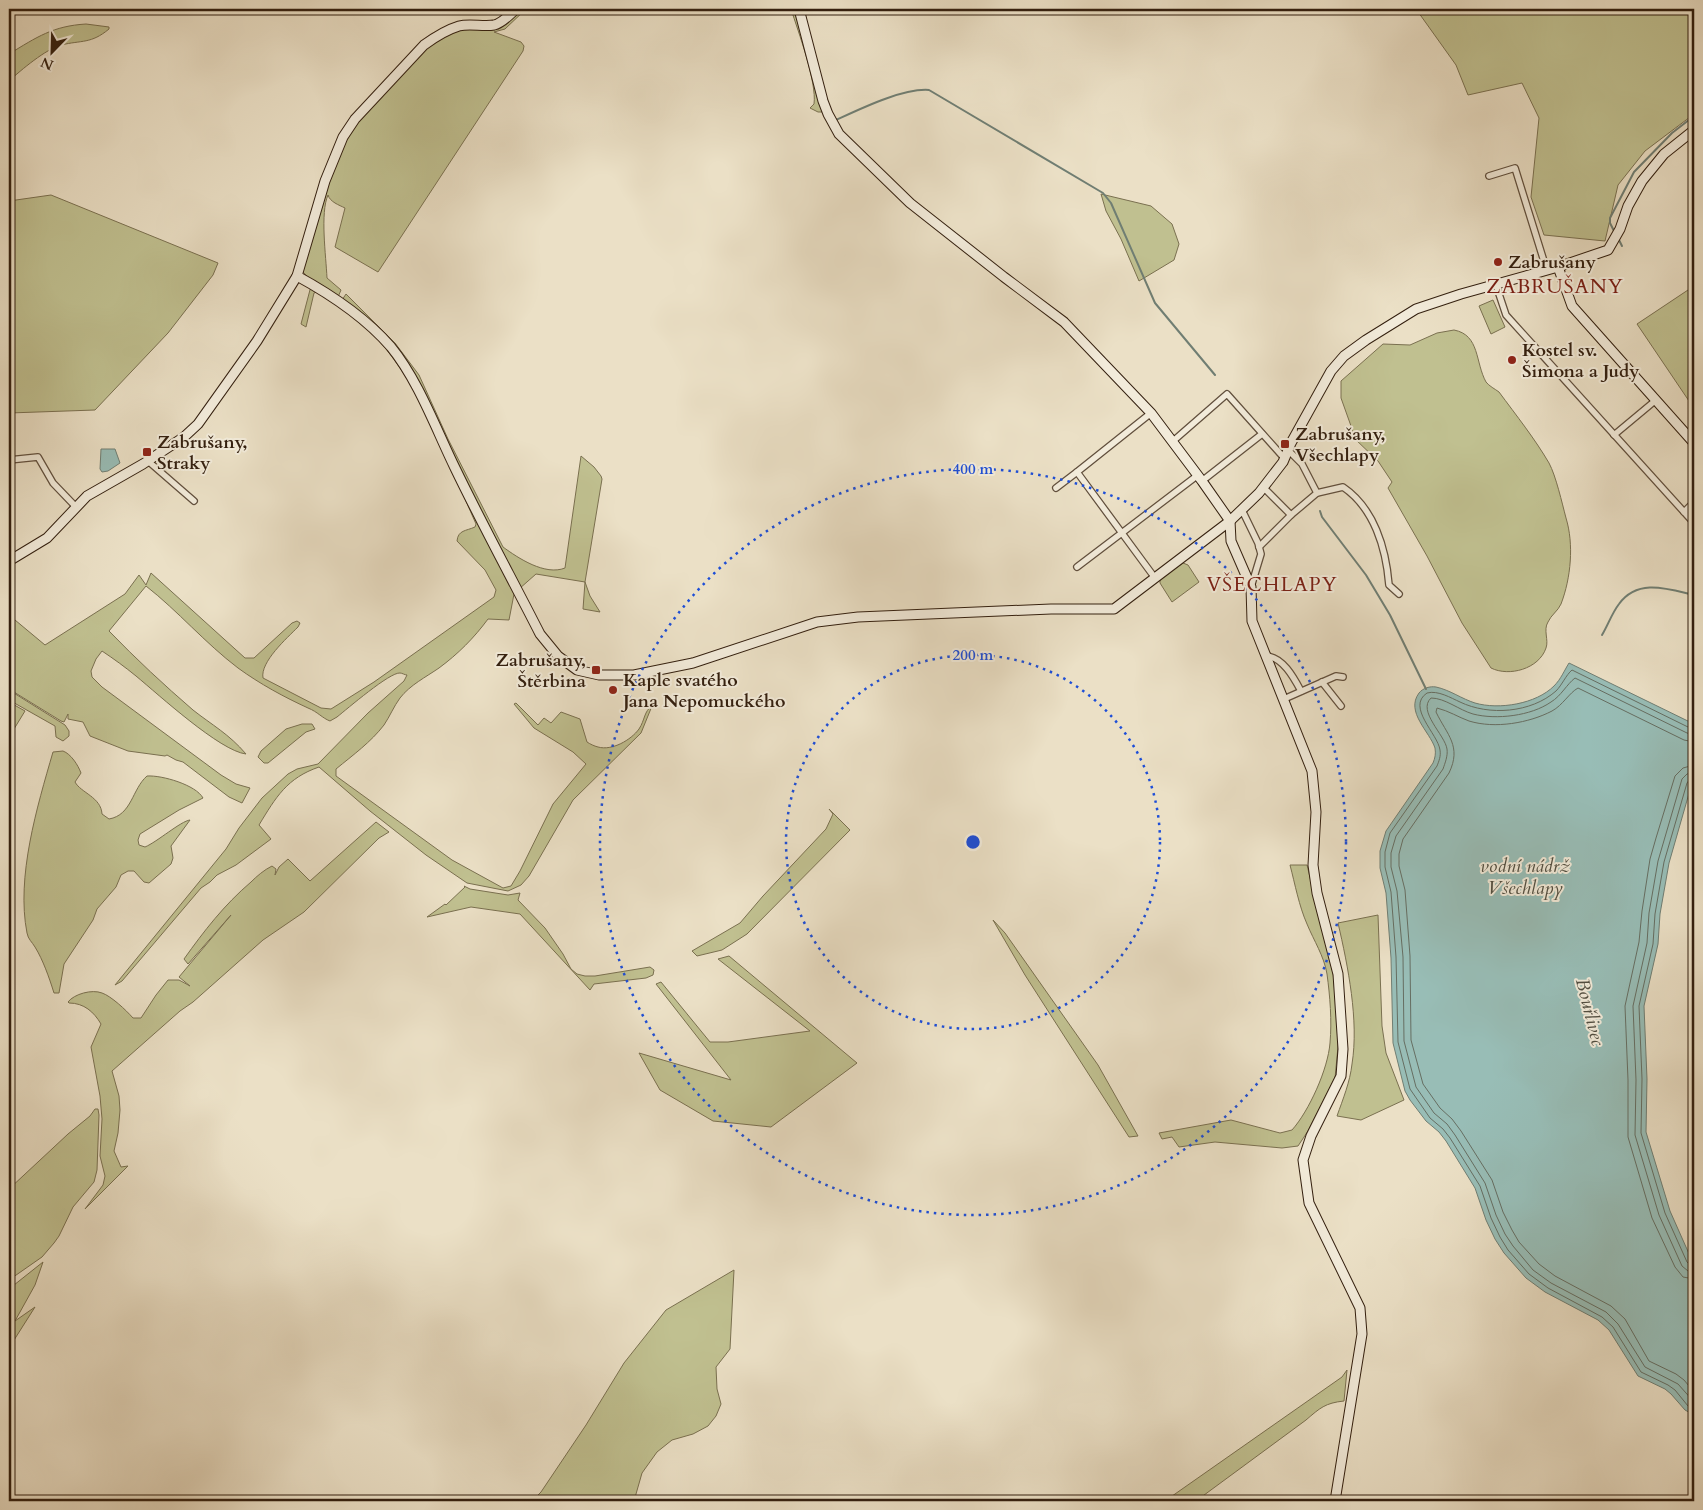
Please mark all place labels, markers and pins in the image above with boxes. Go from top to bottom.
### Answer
place label: Zabrušany [1508,250,1597,275]
marker: Zabrušany [1492,256,1504,268]
place label: Kostel sv. Šimona a Judy [1522,338,1640,384]
marker: Kostel sv. Šimona a Judy [1506,354,1518,366]
place label: Zabrušany, Všechlapy [1295,422,1385,468]
place label: Zabrušany, Straky [157,430,247,476]
marker: Zabrušany, Všechlapy [1279,438,1291,450]
marker: Zabrušany, Straky [141,446,153,458]
place label: Zabrušany, Štěrbina [496,648,586,694]
marker: Zabrušany, Štěrbina [590,664,602,676]
place label: Kaple svatého Jana Nepomuckého [620,668,786,714]
marker: Kaple svatého Jana Nepomuckého [607,684,619,696]
centre of rings [964,833,982,851]

